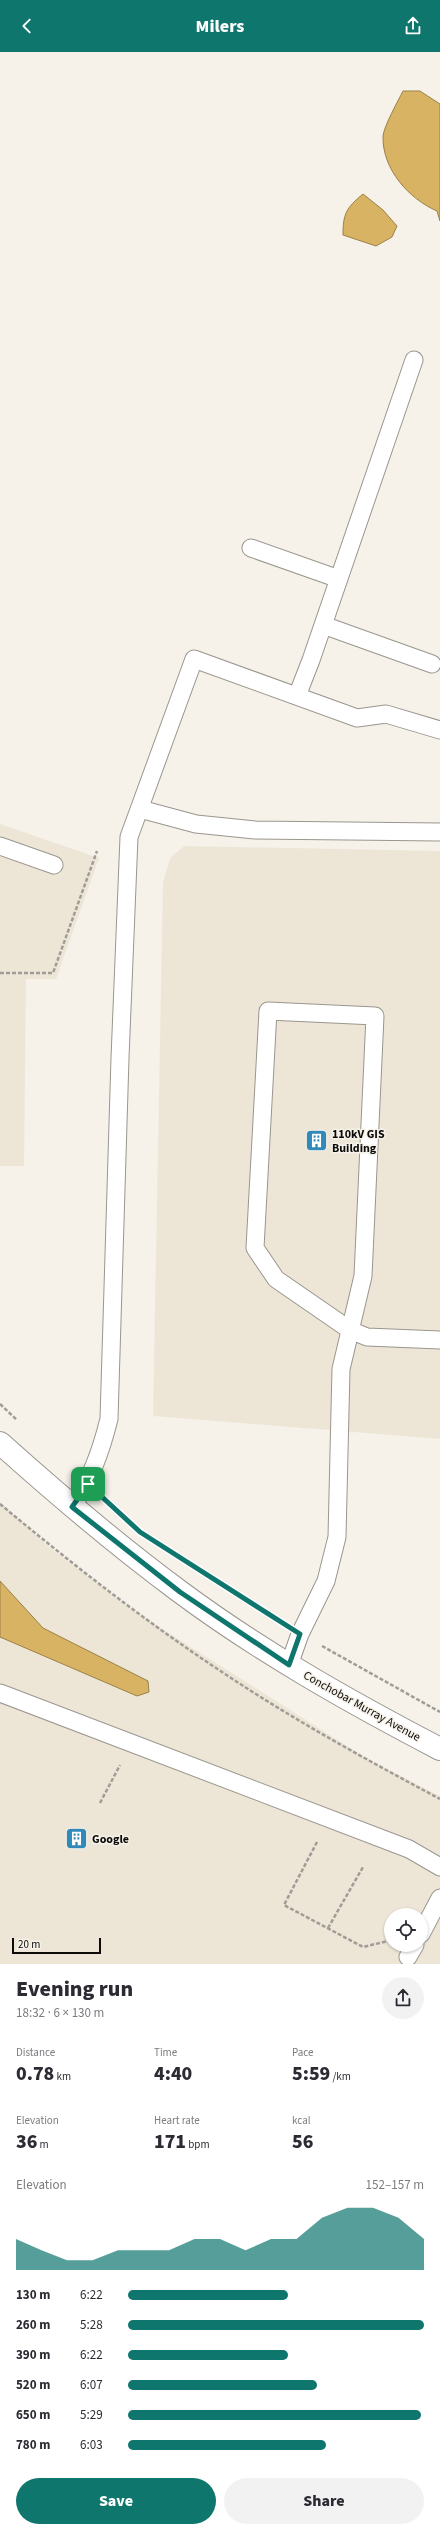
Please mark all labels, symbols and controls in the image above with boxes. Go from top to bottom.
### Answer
text: Milers [196,14,244,39]
icon: back [16,15,38,37]
icon: share [402,15,424,37]
place label: 110kV GIS Building [332,1126,385,1157]
building icon: 110kV GIS Building [303,1128,329,1154]
pin [71,1467,105,1501]
icon: arrive [77,1473,99,1495]
street label: Conchobar Murray Avenue [300,1667,424,1746]
building icon: Google [63,1826,89,1852]
place label: Google [92,1831,129,1848]
map controls [384,1908,428,1952]
button: locate [384,1908,428,1952]
scale bar [12,1936,101,1955]
text: 20 m [18,1937,40,1952]
text: Evening run [16,1973,133,2005]
button: share [382,1977,424,2019]
text: 18:32 · 6 × 130 m [16,2004,104,2022]
text: Distance [16,2045,55,2060]
text: Time [154,2045,177,2060]
text: Pace [292,2045,314,2060]
text: 0.78 [16,2060,54,2088]
text: 4:40 [154,2060,192,2088]
text: 5:59 [292,2060,330,2088]
text: km [54,2069,71,2084]
text: /km [330,2069,351,2084]
text: Elevation [16,2113,59,2128]
text: Heart rate [154,2113,200,2128]
text: kcal [292,2113,311,2128]
text: 36 [16,2128,37,2156]
text: 171 [154,2128,186,2156]
text: 56 [292,2128,313,2156]
text: m [37,2137,49,2152]
text: bpm [186,2137,210,2152]
text: Elevation [16,2176,67,2194]
text: 152–157 m [366,2176,424,2194]
text: 130 m [16,2286,50,2304]
text: 6:22 [80,2286,103,2304]
text: 260 m [16,2316,50,2334]
text: 5:28 [80,2316,103,2334]
text: 390 m [16,2346,50,2364]
text: 6:22 [80,2346,103,2364]
text: 520 m [16,2376,50,2394]
text: 6:07 [80,2376,103,2394]
text: 650 m [16,2406,50,2424]
text: 5:29 [80,2406,103,2424]
text: 780 m [16,2436,50,2454]
text: 6:03 [80,2436,103,2454]
button: Save [16,2478,216,2524]
button: Share [224,2478,424,2524]

